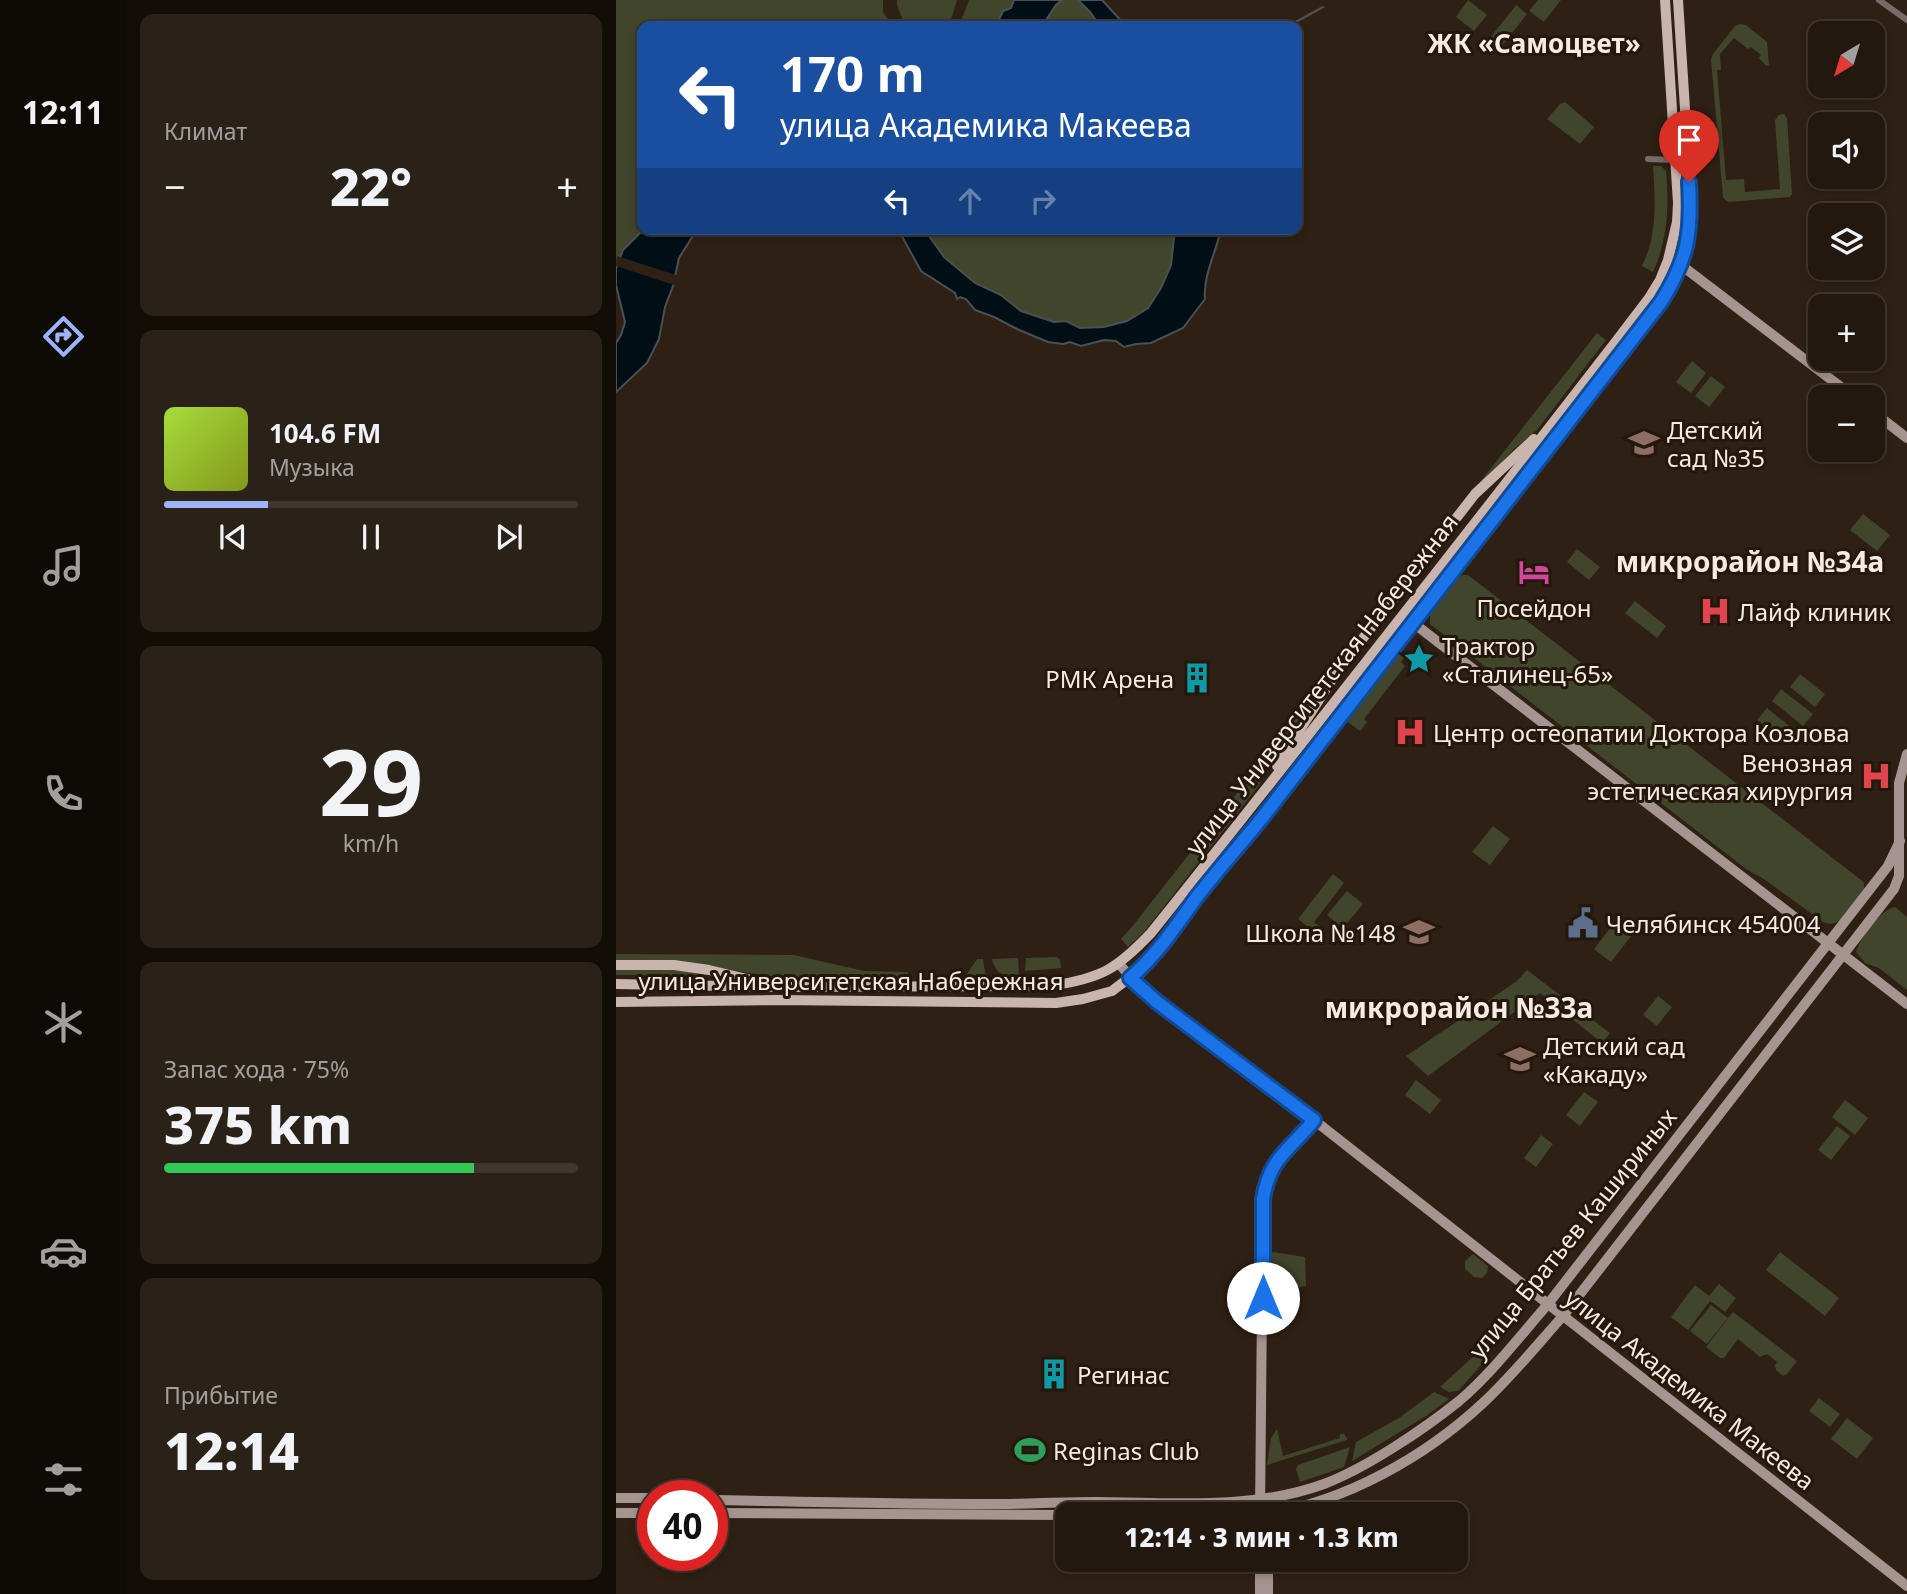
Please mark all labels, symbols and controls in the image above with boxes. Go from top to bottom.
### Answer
north arrow [1808,21,1885,98]
map controls [1808,21,1885,462]
district label: ЖК «Самоцвет» [1427,25,1641,61]
text: 170 m [780,40,925,106]
icon: left [665,49,756,140]
text: 12:11 [22,90,104,133]
text: улица Академика Макеева [780,103,1192,146]
pin [1659,110,1719,182]
button: sound [1808,112,1885,189]
text: Климат [164,115,247,147]
icon: arrive [1670,121,1708,159]
text: 22° [330,150,412,221]
text: − [164,160,186,212]
text: + [556,160,578,212]
icon: left [878,182,916,220]
icon: ahead [951,182,989,220]
icon: right [1024,182,1062,220]
button: layers [1808,203,1885,280]
button: + [1808,294,1885,371]
icon: directions [39,312,88,361]
button: − [1808,385,1885,462]
place label: Детский сад №35 [1667,413,1765,474]
text: 104.6 FM [269,415,381,451]
school or university icon: Детский сад №35 [1627,426,1661,460]
text: Музыка [269,451,355,483]
street label: улица Университетская Набережная [1177,506,1465,862]
icon: previous [214,518,252,556]
icon: pause [352,518,390,556]
icon: next [490,518,528,556]
icon: music [39,541,88,590]
district label: микрорайон №34а [1616,542,1884,580]
hotel icon: Посейдон [1517,555,1551,589]
place label: Посейдон [1476,591,1592,624]
hospital icon: Лайф клиник [1698,594,1732,628]
place label: Лайф клиник [1738,595,1891,628]
place label: Трактор «Сталинец-65» [1442,629,1613,690]
place icon: Трактор «Сталинец-65» [1402,642,1436,676]
building icon: РМК Арена [1180,661,1214,695]
place label: РМК Арена [1045,662,1174,695]
hospital icon: Центр остеопатии Доктора Козлова [1393,715,1427,749]
place label: Центр остеопатии Доктора Козлова [1433,716,1850,749]
text: 29 [319,719,423,843]
place label: Венозная эстетическая хирургия [1587,746,1853,807]
hospital icon: Венозная эстетическая хирургия [1859,759,1893,793]
icon: phone [39,769,88,818]
text: km/h [343,827,399,859]
public building icon: Челябинск 454004 [1566,906,1600,940]
place label: Челябинск 454004 [1606,907,1821,940]
school or university icon: Школа №148 [1402,915,1436,949]
place label: Школа №148 [1245,916,1396,949]
street label: улица Университетская Набережная [638,964,1064,997]
district label: микрорайон №33а [1325,988,1593,1026]
icon: climate [39,998,88,1047]
place label: Детский сад «Какаду» [1543,1029,1685,1090]
school or university icon: Детский сад «Какаду» [1503,1042,1537,1076]
text: Запас хода · 75% [164,1053,349,1085]
text: 375 km [164,1088,352,1159]
street label: улица Братьев Кашириных [1461,1100,1684,1365]
icon: car [39,1227,88,1276]
position arrow [1226,1261,1300,1335]
street label: улица Академика Макеева [1558,1281,1822,1497]
building icon: Регинас [1037,1357,1071,1391]
place label: Регинас [1077,1358,1170,1391]
text: Прибытие [164,1379,278,1411]
text: 12:14 [164,1414,299,1485]
sports icon: Reginas Club [1013,1433,1047,1467]
place label: Reginas Club [1053,1434,1199,1467]
icon: filters [39,1455,88,1504]
speed limit sign: 40 [637,1480,728,1571]
text: 12:14 · 3 мин · 1.3 km [1124,1519,1399,1555]

